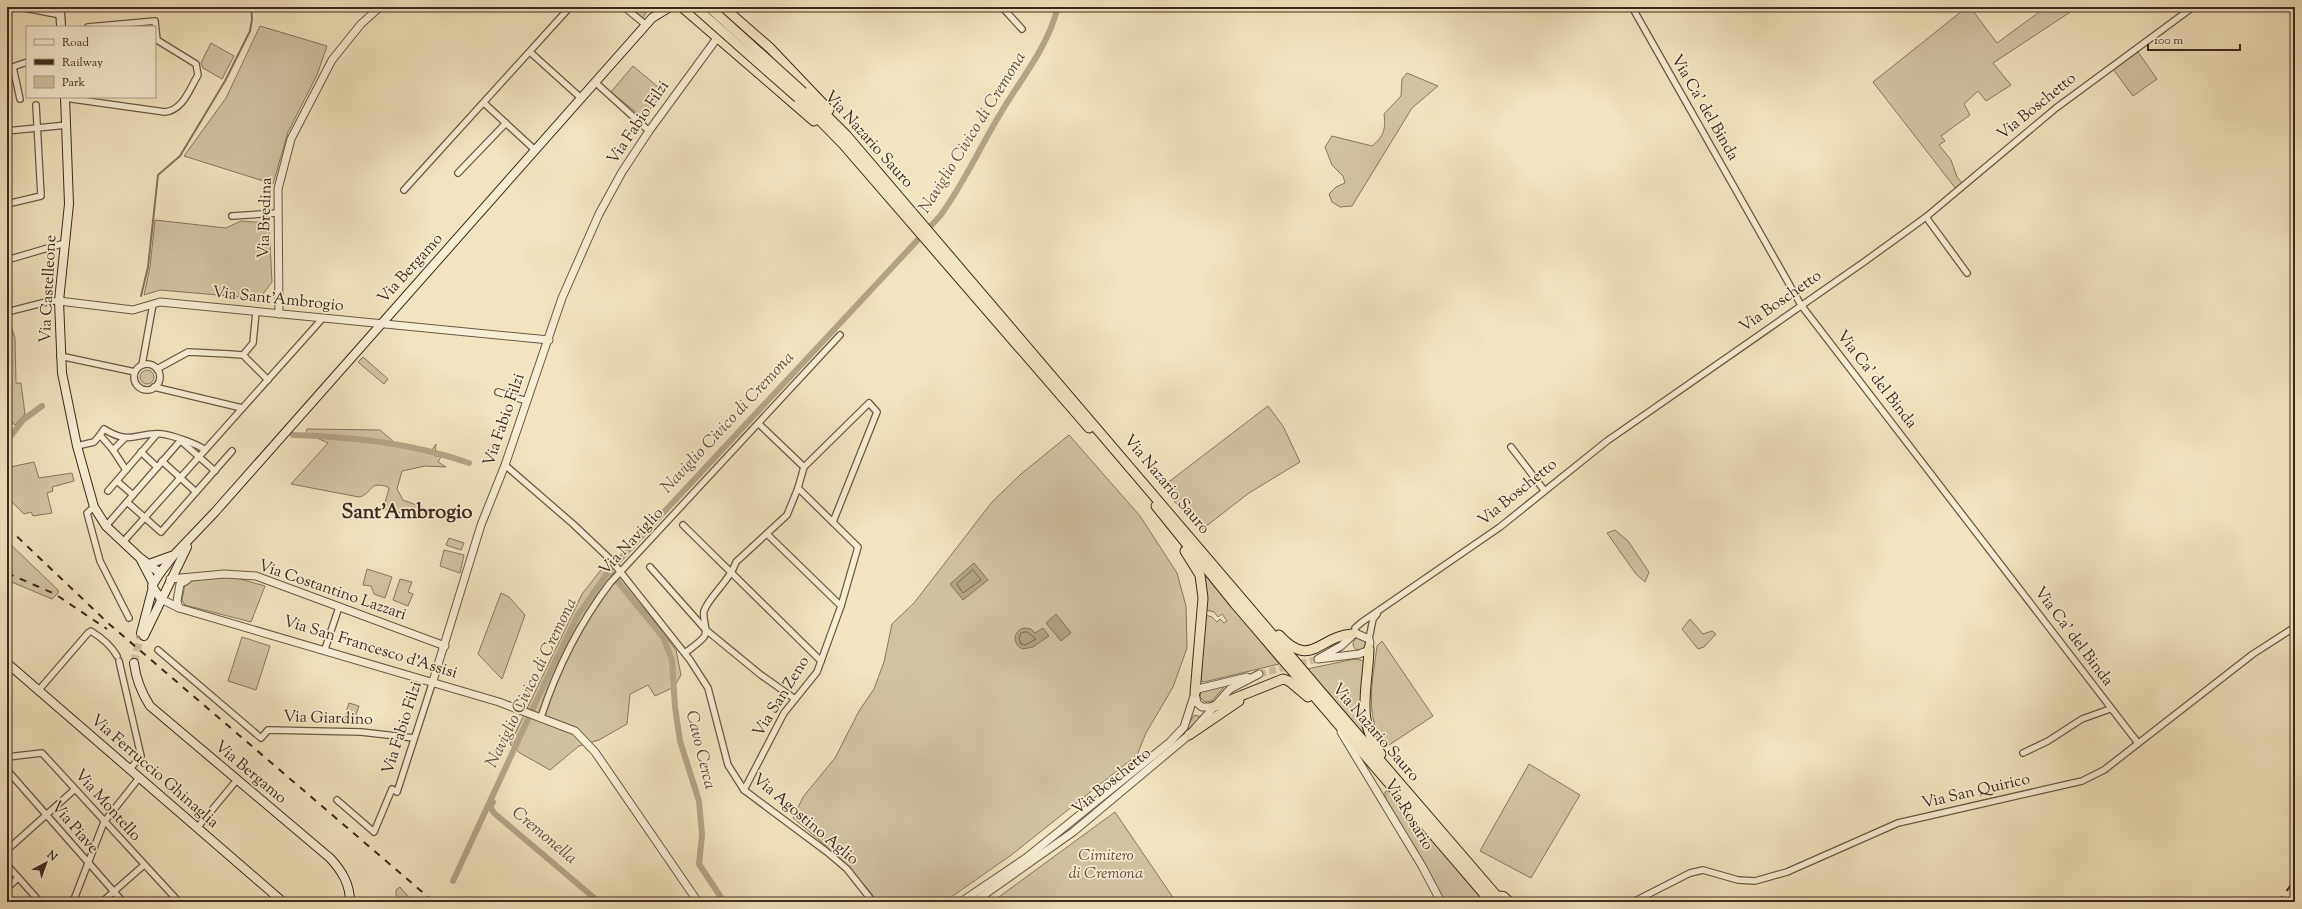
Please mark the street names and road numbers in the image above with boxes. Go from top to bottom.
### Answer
street label: Via Ca' del Binda [1664,51,1744,166]
street label: Via Boschetto [1993,68,2082,146]
street label: Via Fabio Filzi [602,76,676,170]
street label: Via Nazario Sauro [818,86,918,194]
street label: Via Bredina [253,176,279,259]
street label: Via Bergamo [373,228,449,309]
street label: Via Castelleone [35,234,63,344]
street label: Via Boschetto [1735,265,1827,339]
street label: Via Sant'Ambrogio [211,282,345,318]
street label: Via Ca' del Binda [1830,326,1922,435]
street label: Via Fabio Filzi [478,370,532,469]
street label: Via Nazario Sauro [1117,430,1215,540]
street label: Via Boschetto [1474,454,1563,532]
street label: Via Naviglio [594,503,670,581]
street label: Via Costantino Lazzari [255,555,410,627]
street label: Via Ca' del Binda [2028,582,2118,692]
street label: Via San Francesco d'Assisi [280,611,460,686]
street label: Via San Zeno [748,652,816,742]
street label: Via Fabio Filzi [377,678,429,778]
street label: Via Nazario Sauro [1326,679,1424,787]
street label: Via Giardino [283,706,373,732]
street label: Via Ferruccio Ghinaglia [85,710,224,835]
street label: Via Bergamo [209,736,291,810]
street label: Via Boschetto [1068,743,1157,821]
street label: Via Montello [68,765,146,847]
street label: Via San Quirico [1920,768,2033,816]
street label: Via Agostino Aglio [747,769,863,872]
street label: Via Rosario [1378,775,1439,855]
street label: Via Piave [45,797,103,859]

